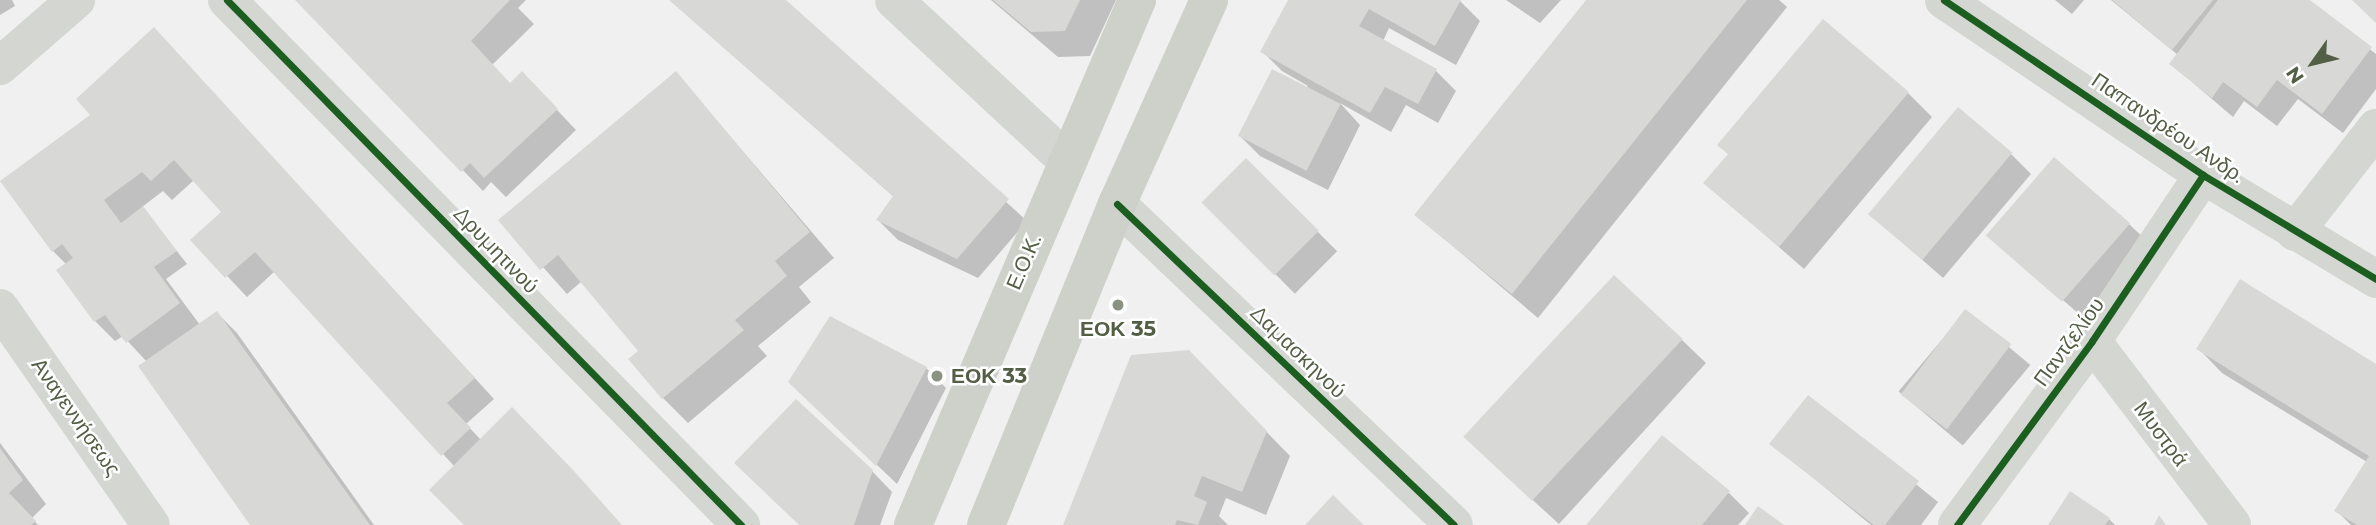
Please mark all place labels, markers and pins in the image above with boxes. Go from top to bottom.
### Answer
marker: ΕΟΚ 35 [1110,297,1126,313]
place label: ΕΟΚ 35 [1080,316,1156,342]
place label: ΕΟΚ 33 [951,363,1027,389]
marker: ΕΟΚ 33 [929,368,945,384]

